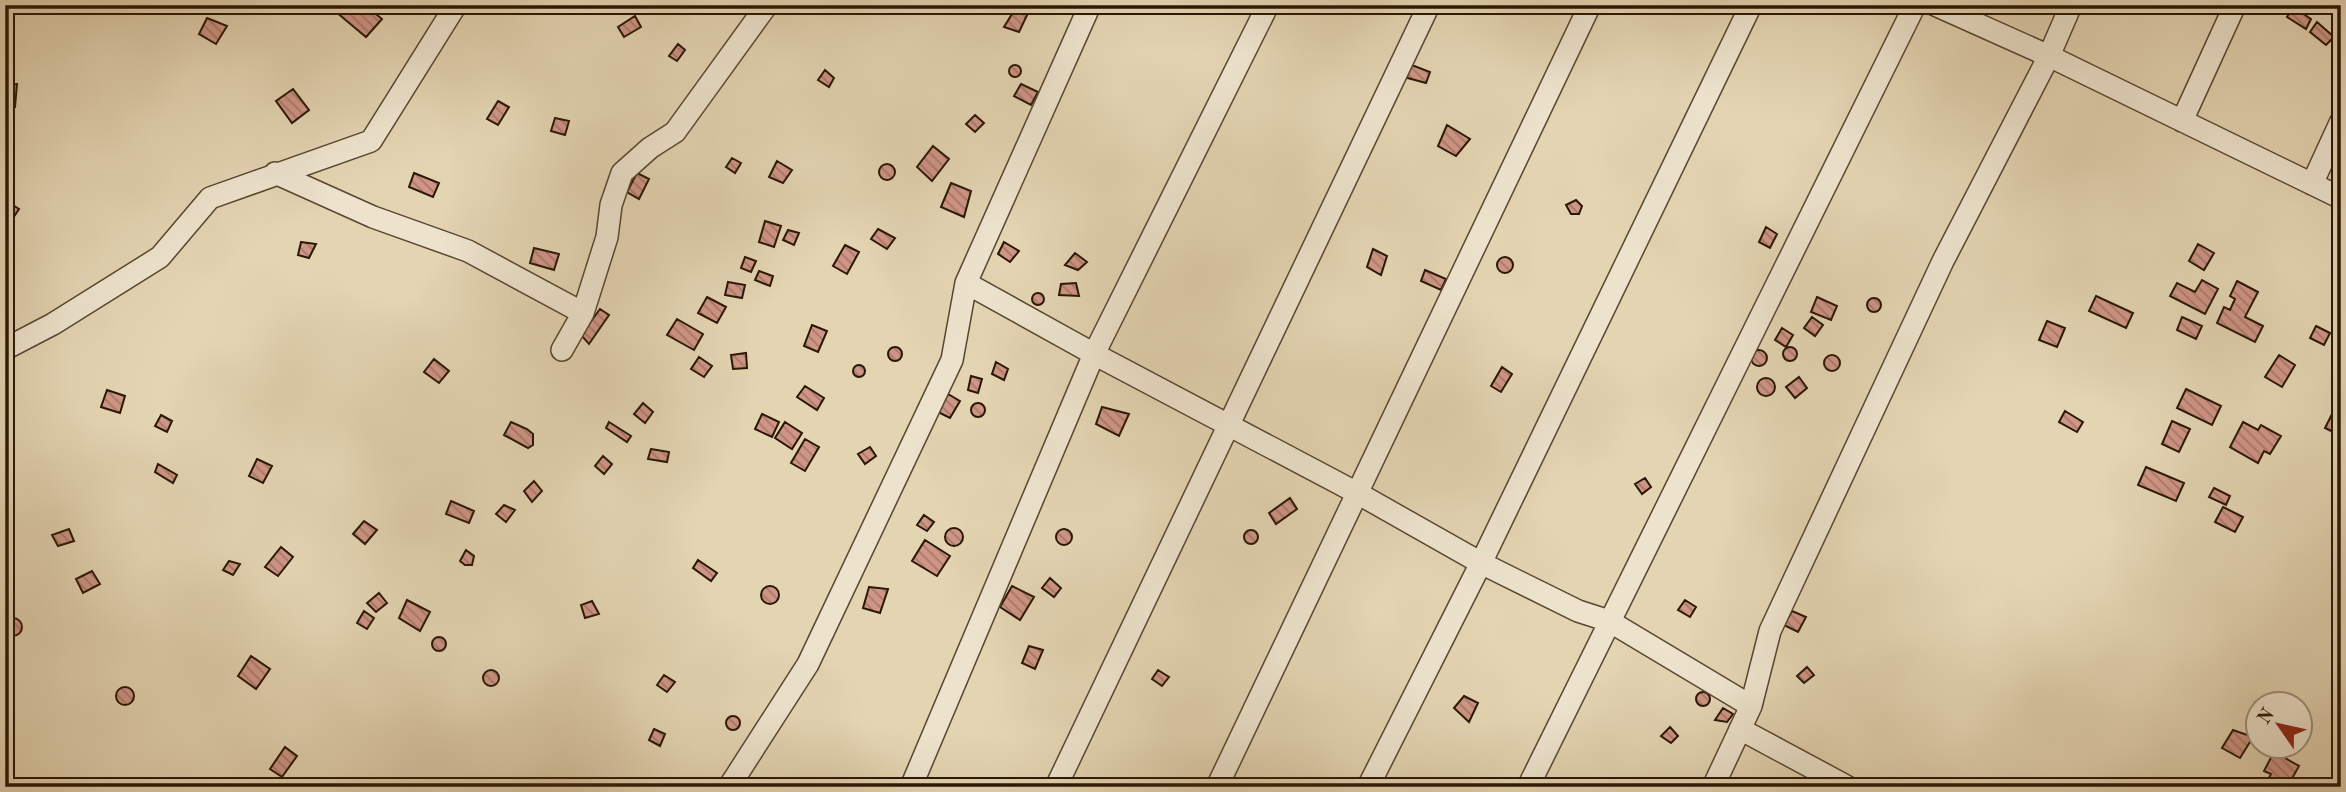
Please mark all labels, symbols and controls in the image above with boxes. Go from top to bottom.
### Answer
north arrow [2244,690,2314,760]
text: N [2255,705,2279,728]

